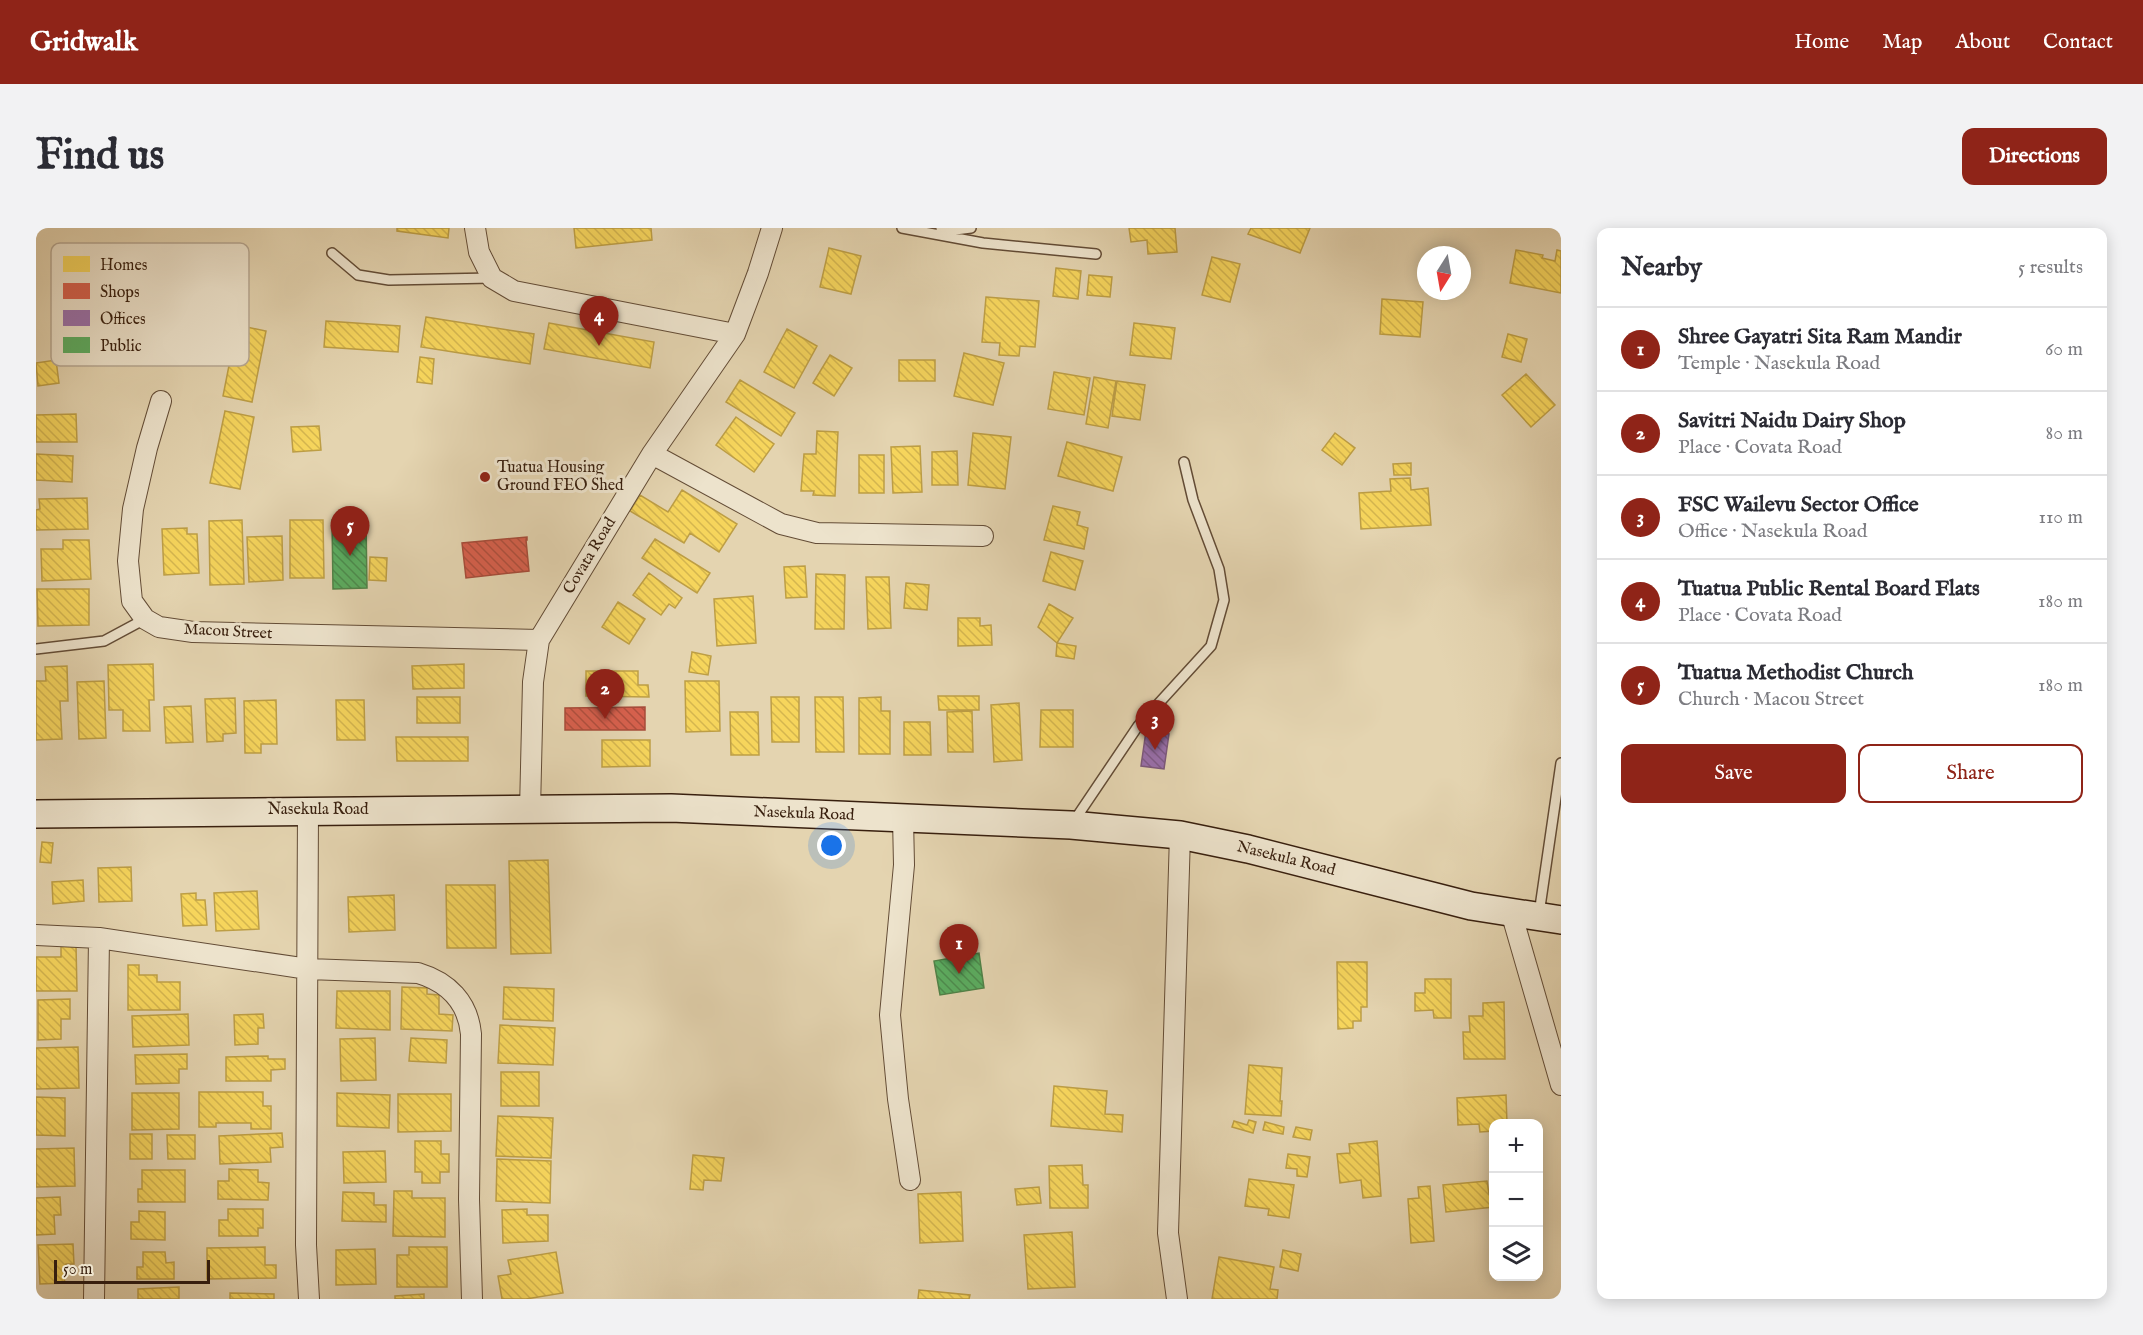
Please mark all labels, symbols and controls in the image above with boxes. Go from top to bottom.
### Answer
text: Gridwalk [30,25,138,60]
text: Home [1794,29,1849,56]
text: Map [1882,29,1922,56]
text: About [1955,29,2010,56]
text: Contact [2043,29,2113,56]
button: Directions [1962,128,2107,185]
text: Find us [36,130,164,183]
legend [51,243,249,366]
north arrow [1417,246,1471,300]
text: Nearby [1621,251,1702,284]
text: 5 results [2018,255,2083,280]
text: Homes [100,256,148,276]
text: Shops [100,283,140,303]
pin: 4 [580,296,618,346]
text: Offices [100,310,146,330]
text: Shree Gayatri Sita Ram Mandir [1678,323,1962,351]
text: Public [100,337,142,357]
text: 1 [1637,337,1644,362]
text: 60 m [2045,337,2083,362]
text: Temple · Nasekula Road [1678,351,1880,376]
text: Savitri Naidu Dairy Shop [1678,407,1906,435]
text: 2 [1636,421,1645,446]
text: 80 m [2046,421,2083,446]
text: Place · Covata Road [1678,435,1842,460]
place label: Tuatua Housing Ground FEO Shed [497,458,624,496]
marker: Tuatua Housing Ground FEO Shed [478,470,492,484]
text: FSC Wailevu Sector Office [1678,491,1919,519]
text: 3 [1637,505,1644,530]
text: 110 m [2039,505,2083,530]
pin: 5 [330,506,370,556]
street label: Covata Road [559,514,621,598]
text: Office · Nasekula Road [1678,519,1867,544]
text: Tuatua Public Rental Board Flats [1678,575,1980,603]
text: 4 [1636,589,1645,614]
text: 180 m [2038,589,2083,614]
text: Place · Covata Road [1678,603,1842,628]
street label: Macou Street [183,620,273,644]
text: Tuatua Methodist Church [1678,659,1914,687]
pin: 2 [586,670,624,719]
text: 5 [1637,673,1644,698]
text: 180 m [2038,673,2083,698]
text: Church · Macou Street [1678,687,1864,712]
pin: 3 [1136,700,1174,750]
button: Save [1621,744,1846,803]
button: Share [1858,744,2083,803]
street label: Nasekula Road [267,800,369,820]
street label: Nasekula Road [753,802,855,826]
your location [817,831,846,860]
street label: Nasekula Road [1235,837,1338,881]
pin: 1 [940,924,978,974]
map controls [1489,1119,1543,1281]
button: + [1489,1119,1543,1173]
button: − [1489,1173,1543,1227]
button: layers [1489,1227,1543,1281]
scale bar [54,1257,210,1284]
text: 50 m [63,1260,92,1280]

